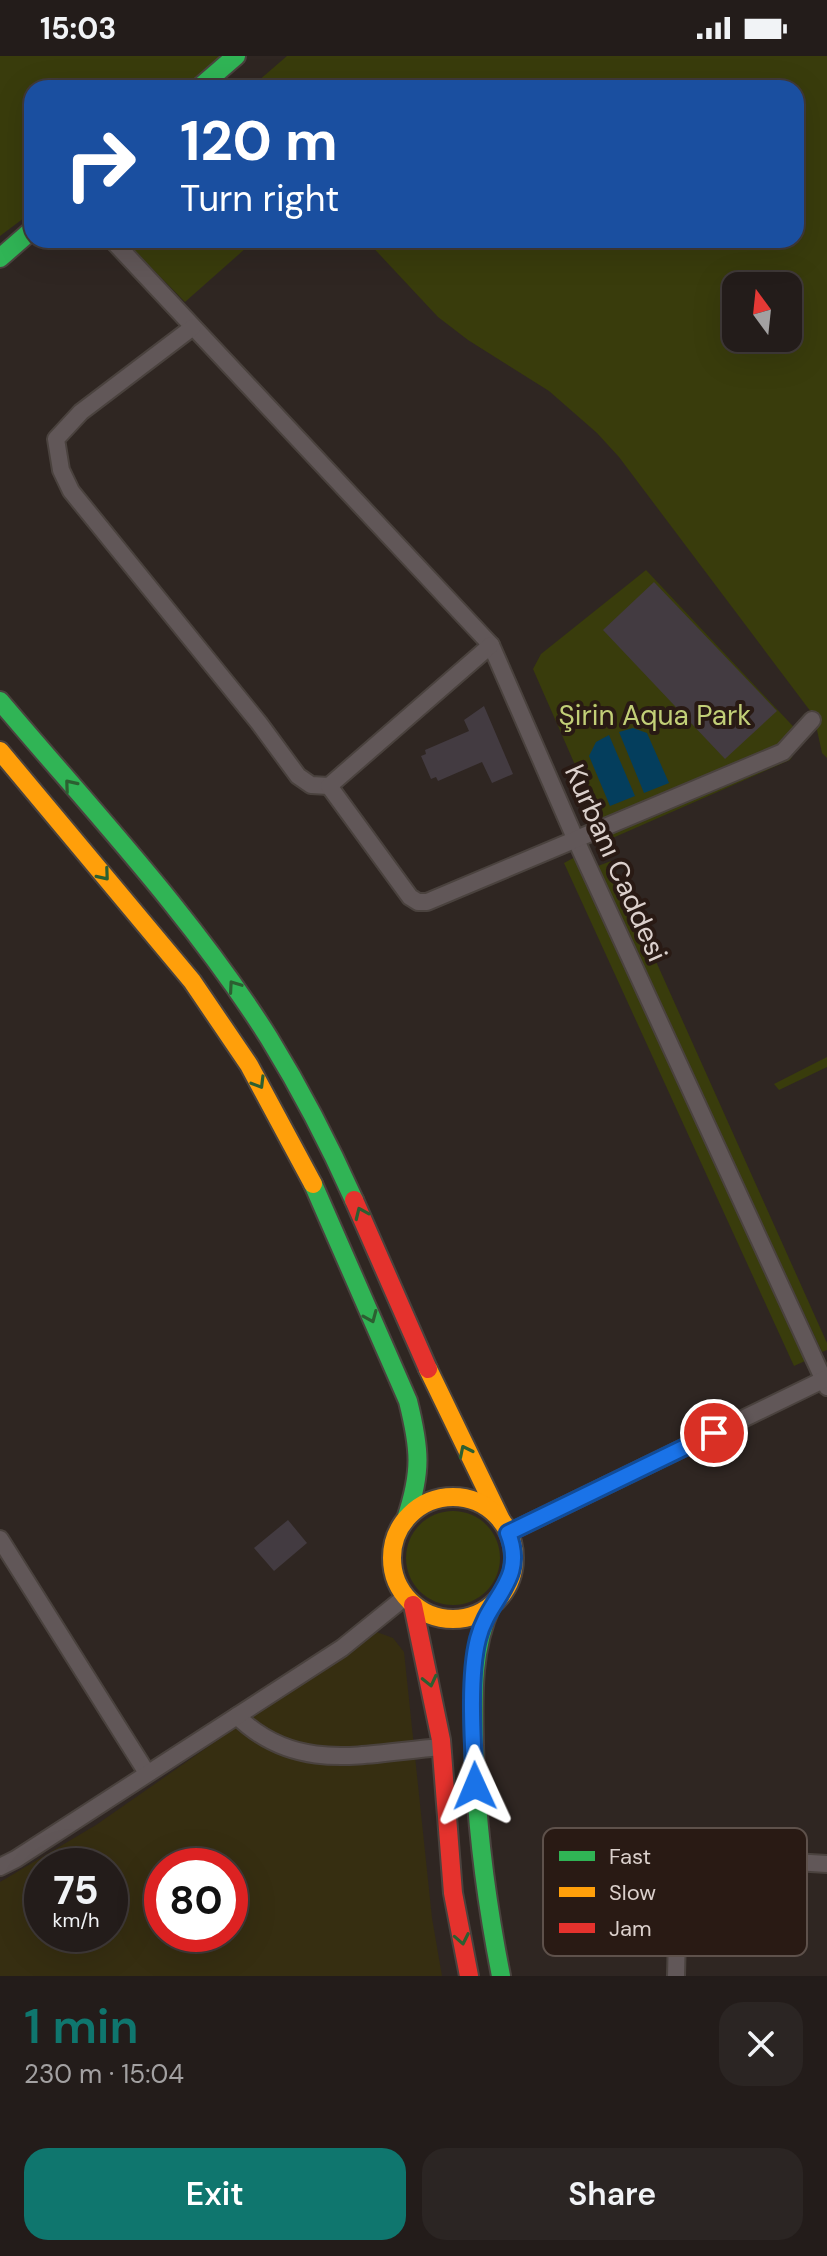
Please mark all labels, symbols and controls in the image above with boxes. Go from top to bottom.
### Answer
text: 15:03 [40,9,116,48]
text: 120 m [180,104,338,177]
icon: right [48,112,152,216]
text: Turn right [180,175,339,222]
north arrow [722,272,802,352]
map controls [722,272,802,352]
park label: Şirin Aqua Park [559,697,751,734]
street label: Kurbanı Caddesi [556,759,676,967]
one-way arrow [65,780,80,794]
one-way arrow [94,866,109,880]
one-way arrow [229,981,244,995]
one-way arrow [250,1074,265,1089]
one-way arrow [355,1206,371,1221]
one-way arrow [362,1309,378,1324]
pin [680,1399,748,1467]
icon: arrive [692,1411,736,1455]
one-way arrow [459,1444,475,1459]
one-way arrow [421,1674,438,1688]
position arrow [433,1744,517,1828]
legend [543,1828,807,1956]
text: Fast [609,1842,651,1871]
speed limit sign: 80 [144,1848,248,1952]
text: 75 [53,1864,99,1916]
text: Slow [609,1878,656,1907]
text: km/h [52,1907,100,1933]
text: Jam [609,1914,652,1943]
one-way arrow [452,1932,469,1946]
text: 1 min [24,1995,139,2058]
button: close [719,2002,803,2086]
text: 230 m · 15:04 [24,2057,184,2091]
button: Exit [24,2148,406,2240]
button: Share [422,2148,803,2240]

